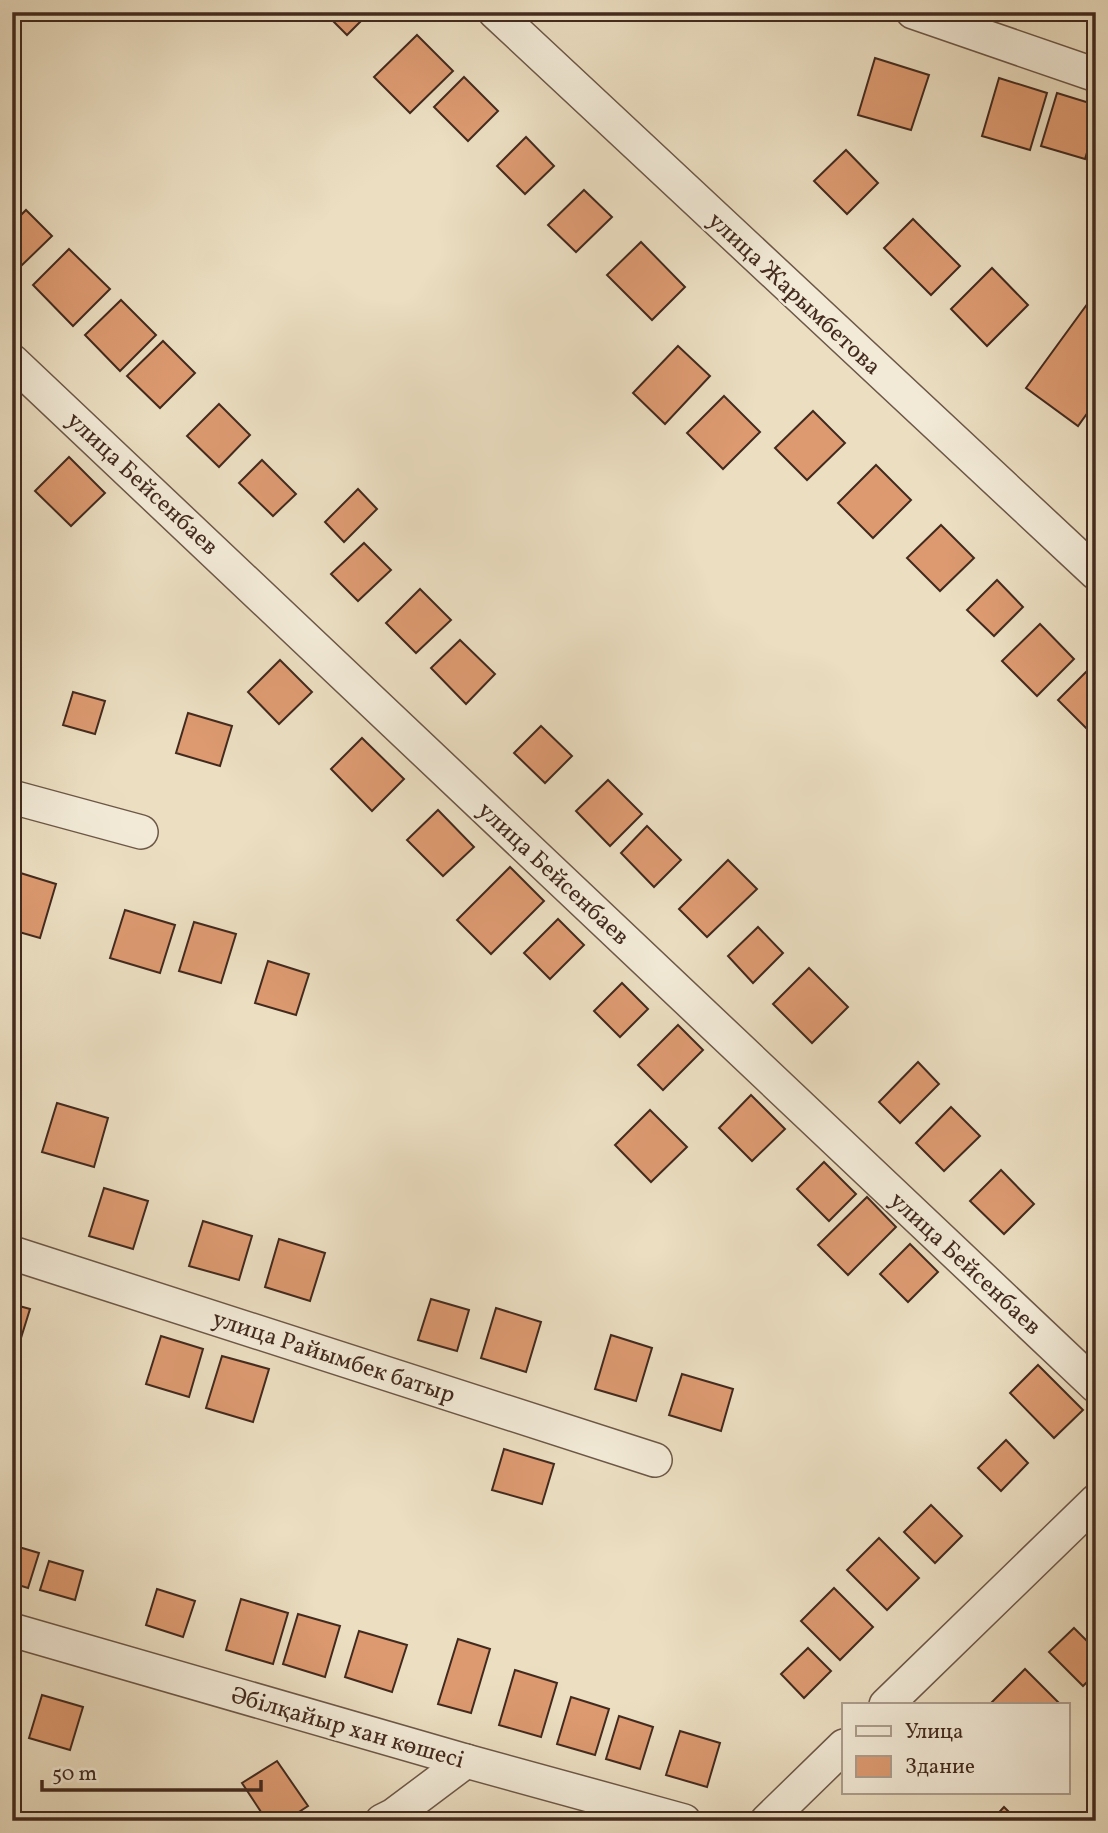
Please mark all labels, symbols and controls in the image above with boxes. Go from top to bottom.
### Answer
street label: улица Жарымбетова [699,205,888,384]
street label: улица Бейсенбаев [58,405,225,564]
street label: улица Бейсенбаев [469,795,636,954]
street label: улица Бейсенбаев [881,1185,1048,1344]
street label: улица Райымбек батыр [208,1303,459,1413]
street label: Әбілқайыр хан көшесі [227,1679,468,1779]
legend [842,1703,1070,1794]
text: Улица [905,1718,963,1747]
scale bar [42,1749,261,1793]
text: Здание [905,1753,975,1782]
text: 50 m [52,1760,97,1789]

